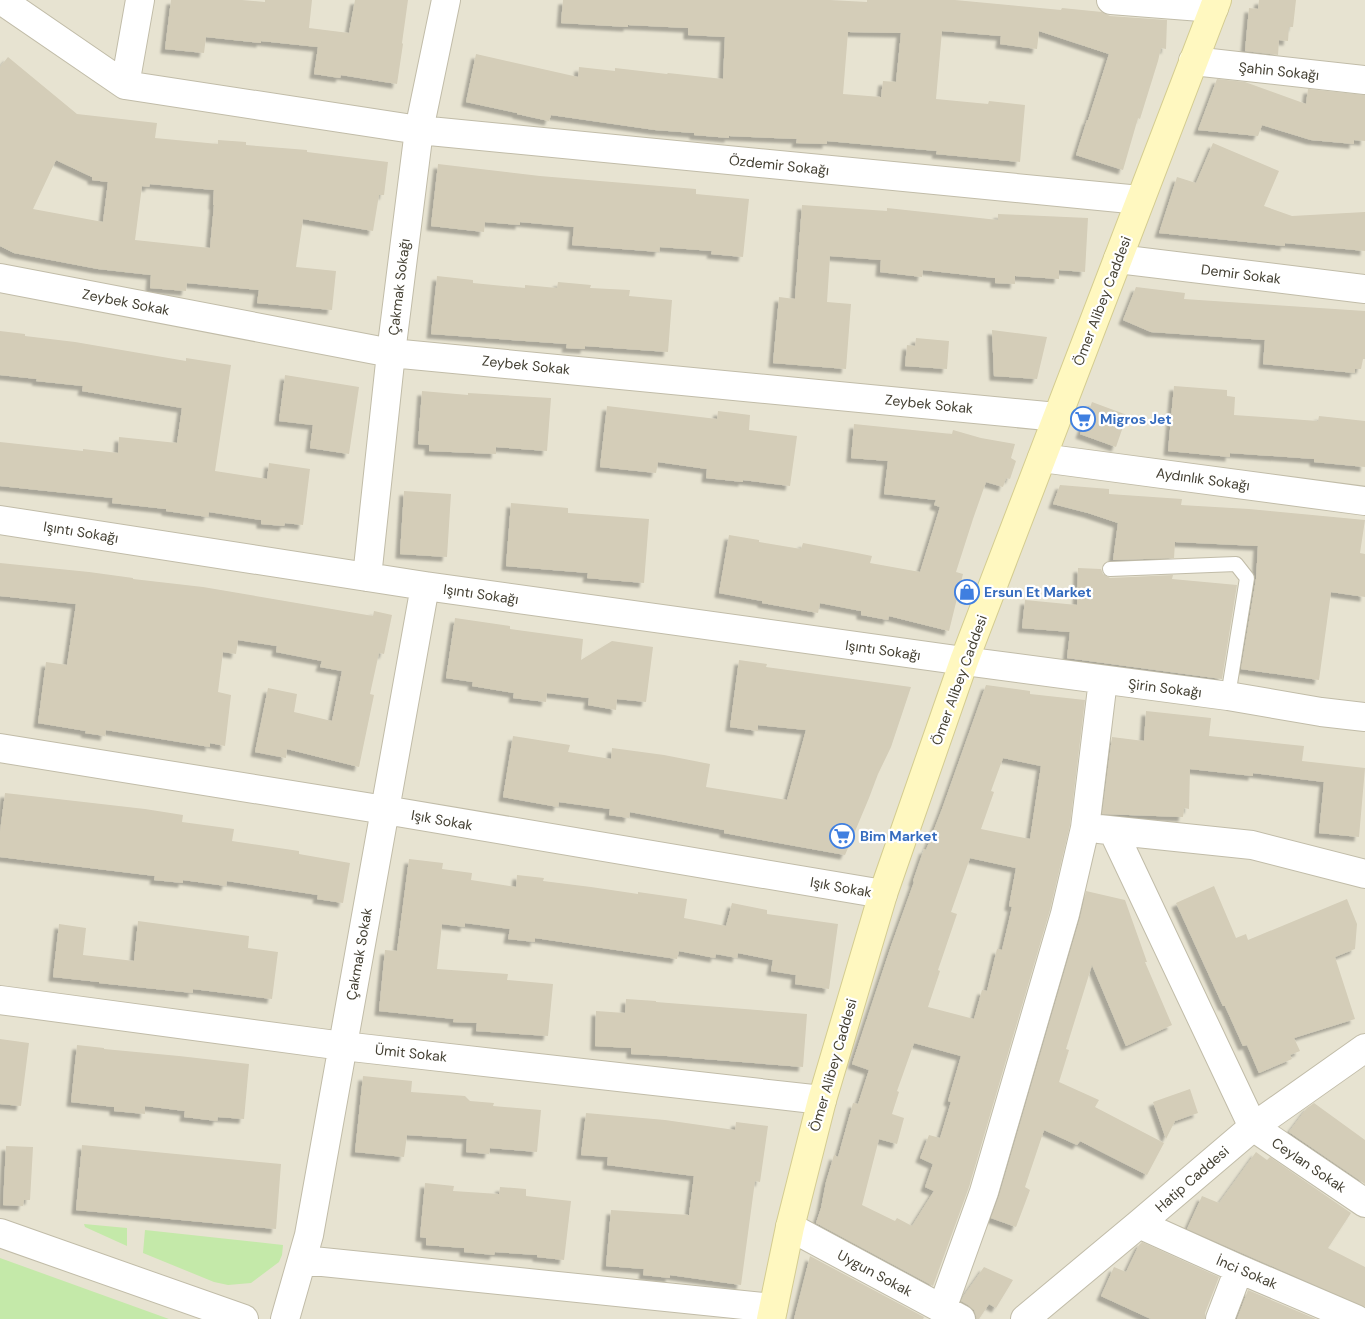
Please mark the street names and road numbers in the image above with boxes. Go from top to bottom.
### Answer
street label: Şahin Sokağı [1238,58,1320,84]
street label: Özdemir Sokağı [728,151,830,179]
street label: Ömer Alibey Caddesi [1069,234,1135,368]
street label: Çakmak Sokağı [384,237,414,337]
street label: Demir Sokak [1200,260,1282,288]
street label: Zeybek Sokak [81,285,171,319]
street label: Zeybek Sokak [481,351,571,379]
street label: Zeybek Sokak [884,390,974,418]
street label: Aydınlık Sokağı [1155,464,1251,494]
street label: Işıntı Sokağı [42,517,120,547]
street label: Işıntı Sokağı [442,580,520,608]
street label: Ömer Alibey Caddesi [927,612,991,748]
street label: Işıntı Sokağı [844,636,922,664]
street label: Şirin Sokağı [1127,675,1203,701]
street label: Işık Sokak [410,806,474,834]
street label: Işık Sokak [809,873,873,901]
street label: Çakmak Sokak [342,906,376,1002]
street label: Ömer Alibey Caddesi [805,996,861,1134]
street label: Ümit Sokak [374,1040,448,1066]
street label: Ceylan Sokak [1268,1133,1350,1197]
street label: Hatip Caddesi [1151,1142,1233,1216]
street label: Uygun Sokak [834,1246,916,1300]
street label: İnci Sokak [1214,1251,1280,1293]

